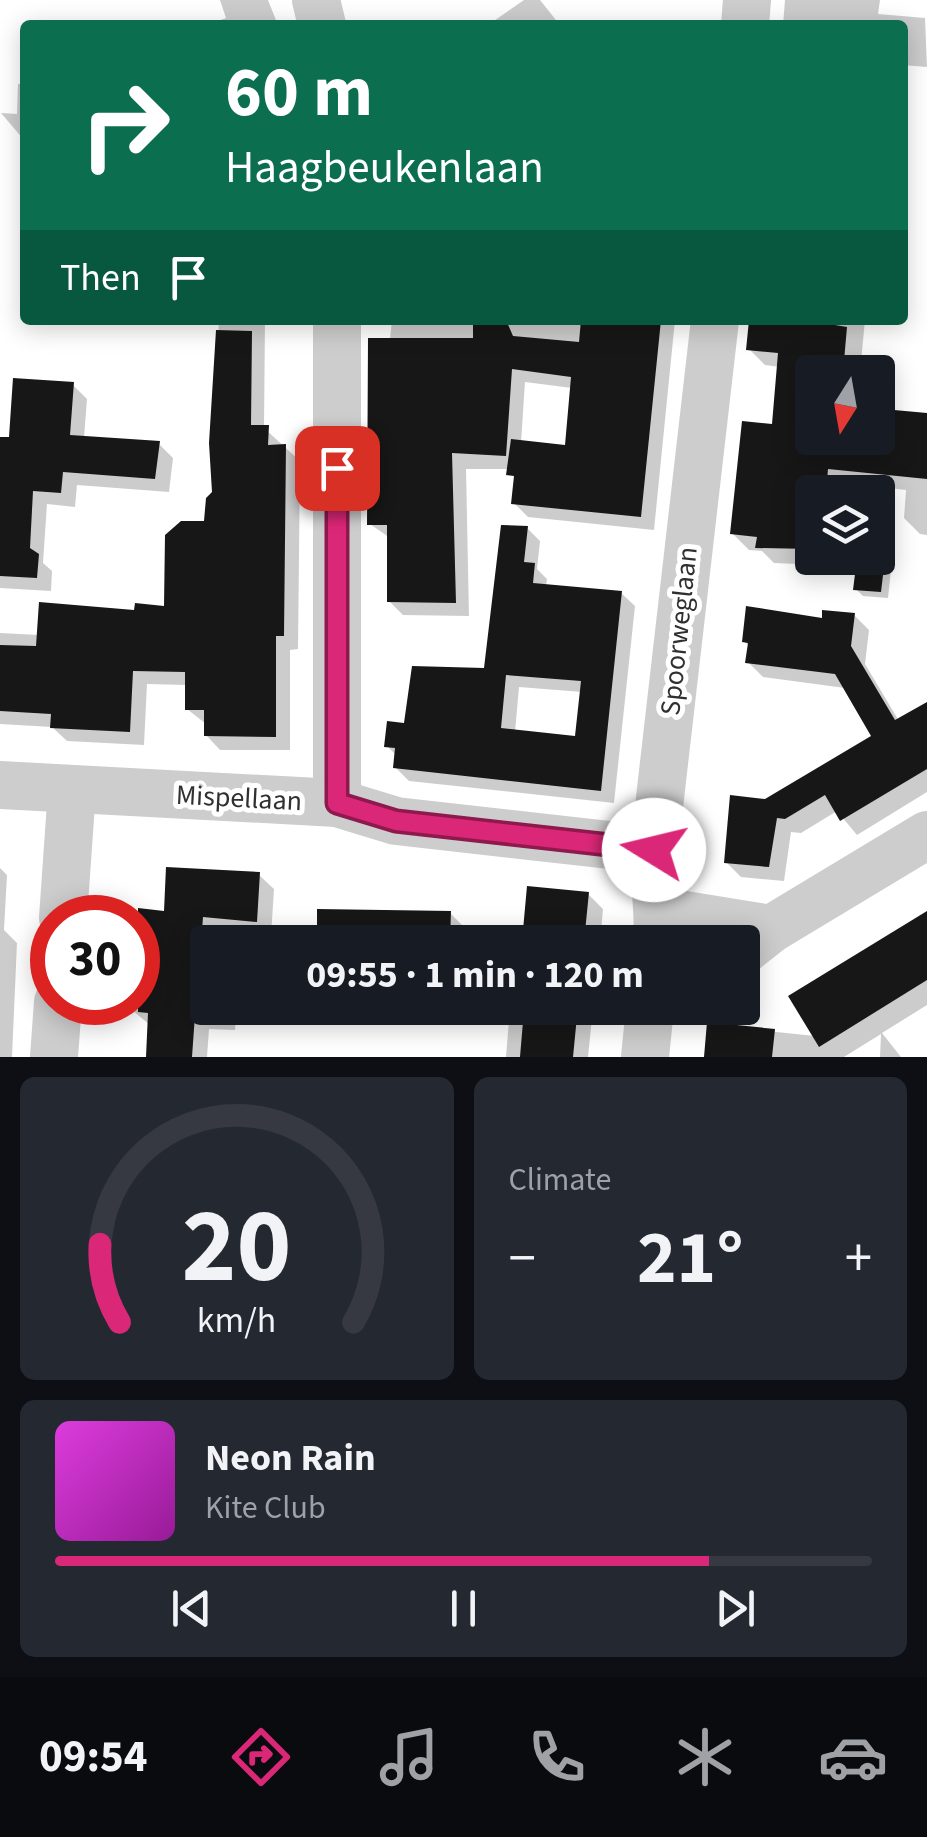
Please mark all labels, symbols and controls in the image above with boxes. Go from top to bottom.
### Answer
text: 60 m [225,43,373,143]
icon: right [60,60,190,190]
text: Haagbeukenlaan [225,136,544,200]
icon: arrive [161,250,216,305]
text: Then [60,251,141,305]
north arrow [795,355,895,455]
map controls [795,355,895,575]
pin [295,426,380,511]
icon: arrive [310,441,365,496]
button: layers [795,475,895,575]
street label: Spoorweglaan [650,545,708,717]
street label: Mispellaan [175,775,303,821]
position arrow [602,798,706,902]
speed limit sign: 30 [30,895,160,1025]
text: 09:55 · 1 min · 120 m [306,948,644,1002]
text: Climate [509,1157,611,1203]
text: 20 [182,1174,292,1322]
text: 21° [637,1205,744,1312]
text: − [509,1220,536,1298]
text: + [845,1220,872,1298]
text: km/h [197,1295,276,1346]
text: Neon Rain [205,1431,376,1485]
text: Kite Club [205,1485,326,1531]
icon: previous [164,1581,219,1636]
icon: pause [436,1581,491,1636]
icon: next [708,1581,763,1636]
icon: directions [226,1722,296,1792]
icon: music [374,1722,444,1792]
icon: phone [522,1722,592,1792]
icon: climate [670,1722,740,1792]
icon: car [818,1722,888,1792]
text: 09:54 [39,1725,148,1789]

